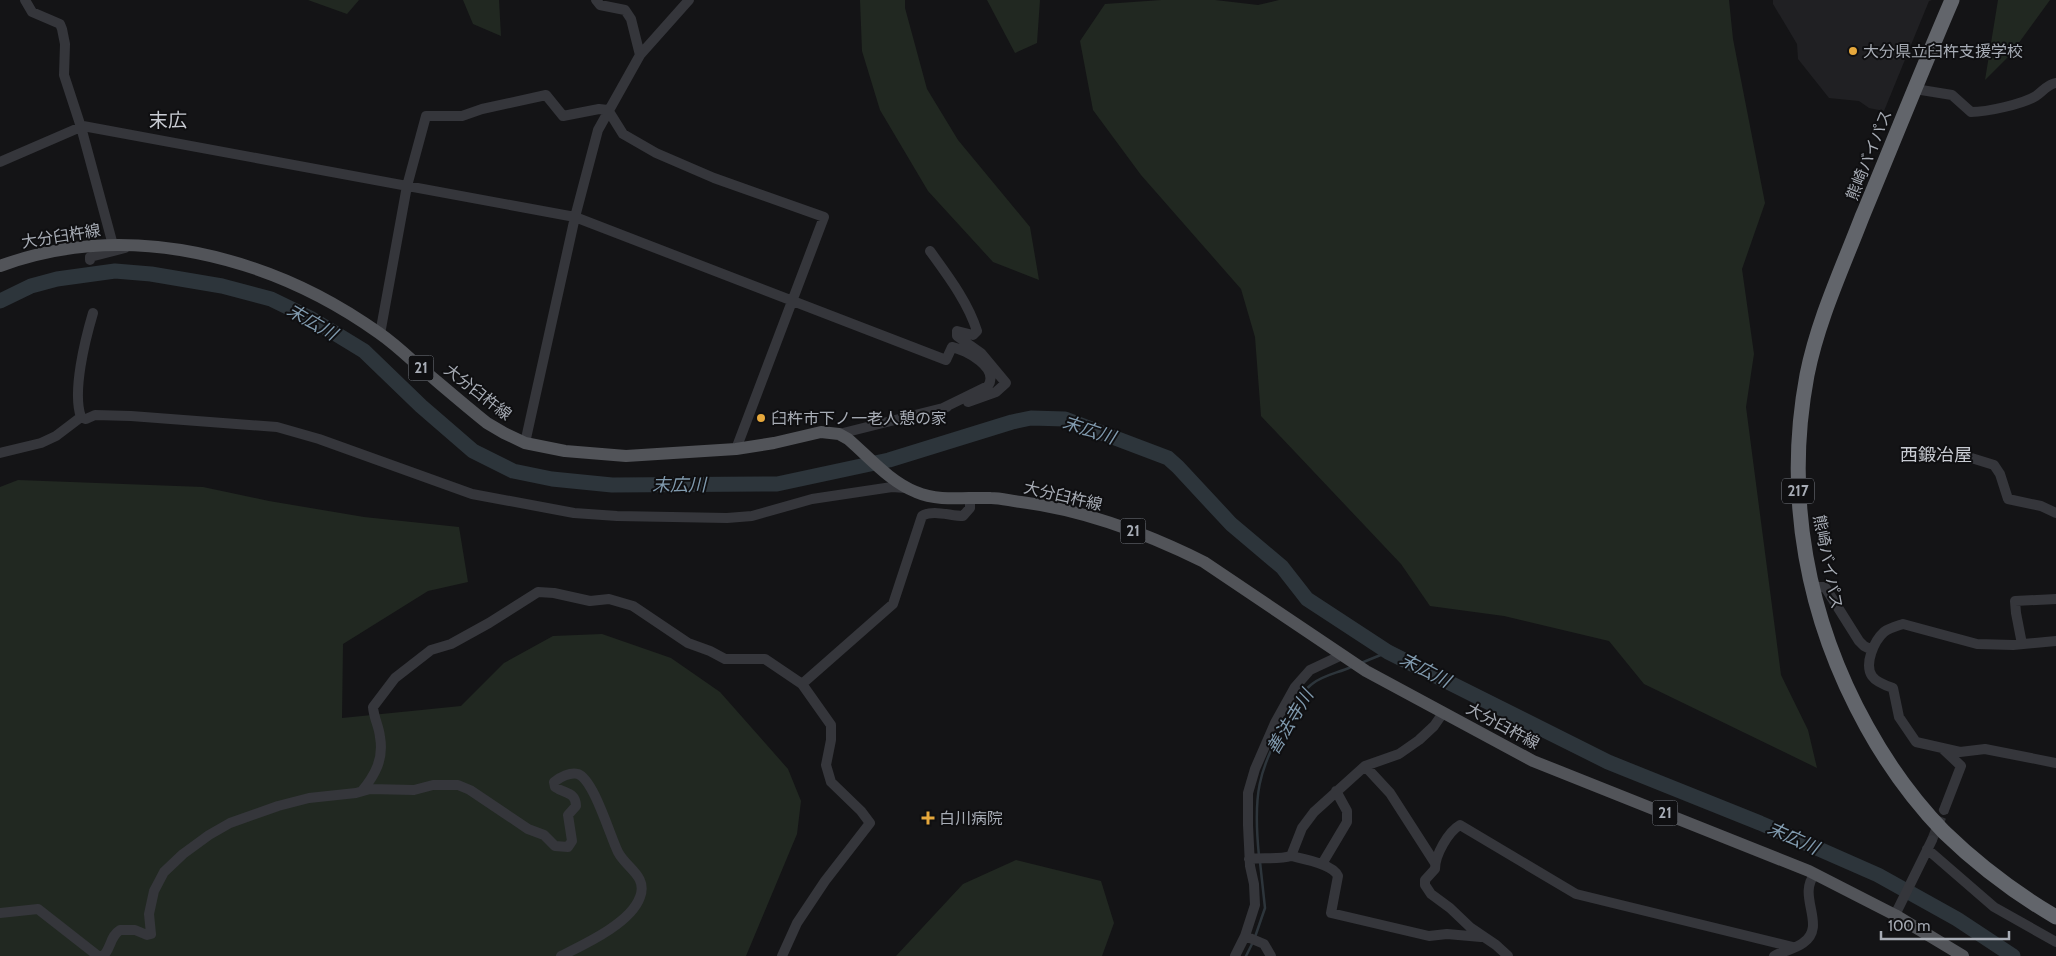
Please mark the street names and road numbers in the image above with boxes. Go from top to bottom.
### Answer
street label: 熊崎バイパス [1842,107,1896,203]
street label: 大分臼杵線 [20,220,102,252]
road number: 21 [408,356,434,380]
street label: 大分臼杵線 [441,360,515,424]
street label: 大分臼杵線 [1022,478,1104,514]
road number: 217 [1782,478,1814,504]
street label: 熊崎バイパス [1810,513,1846,611]
road number: 21 [1120,518,1146,544]
street label: 大分臼杵線 [1463,699,1543,753]
road number: 21 [1652,800,1678,826]

